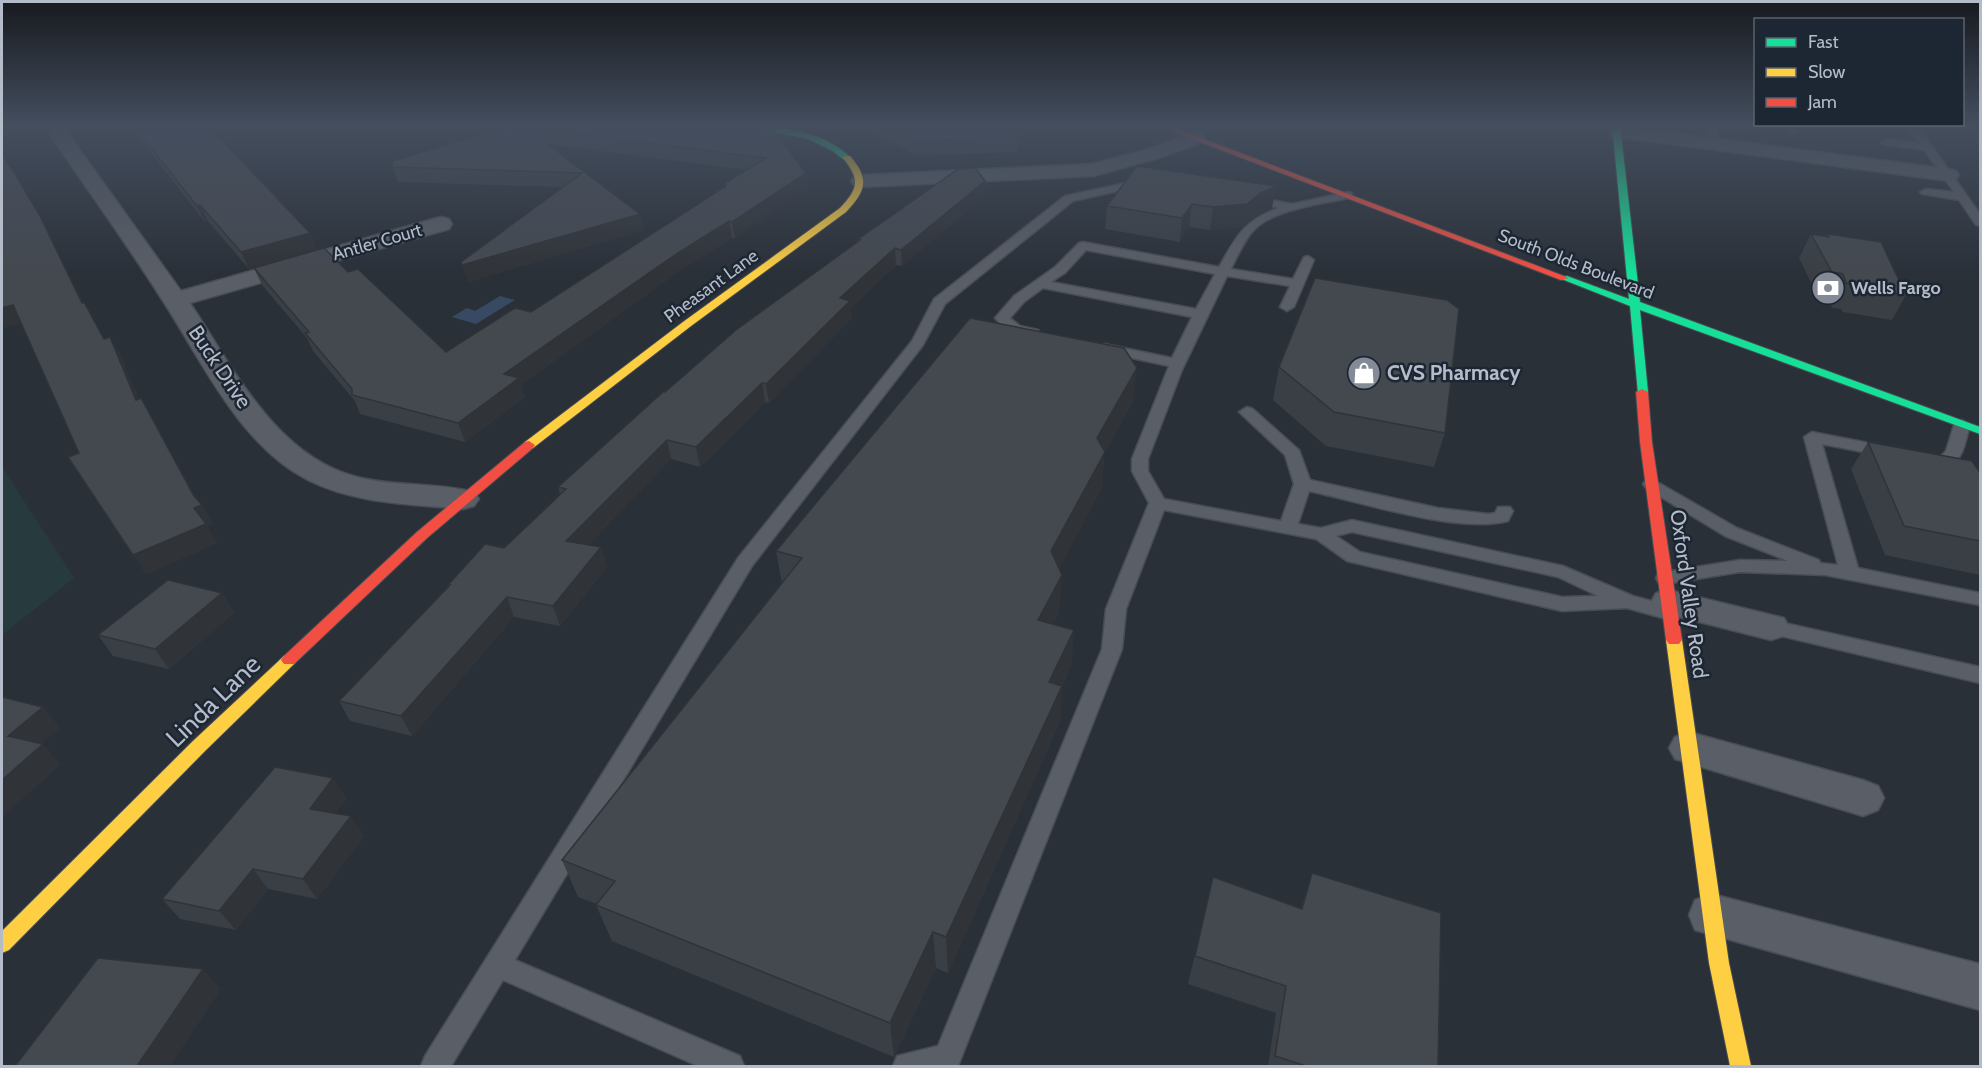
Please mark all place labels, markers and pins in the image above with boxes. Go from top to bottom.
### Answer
bank icon: Wells Fargo [1810,270,1846,306]
place label: Wells Fargo [1851,277,1941,299]
shop icon: CVS Pharmacy [1346,355,1382,391]
place label: CVS Pharmacy [1387,360,1521,385]

